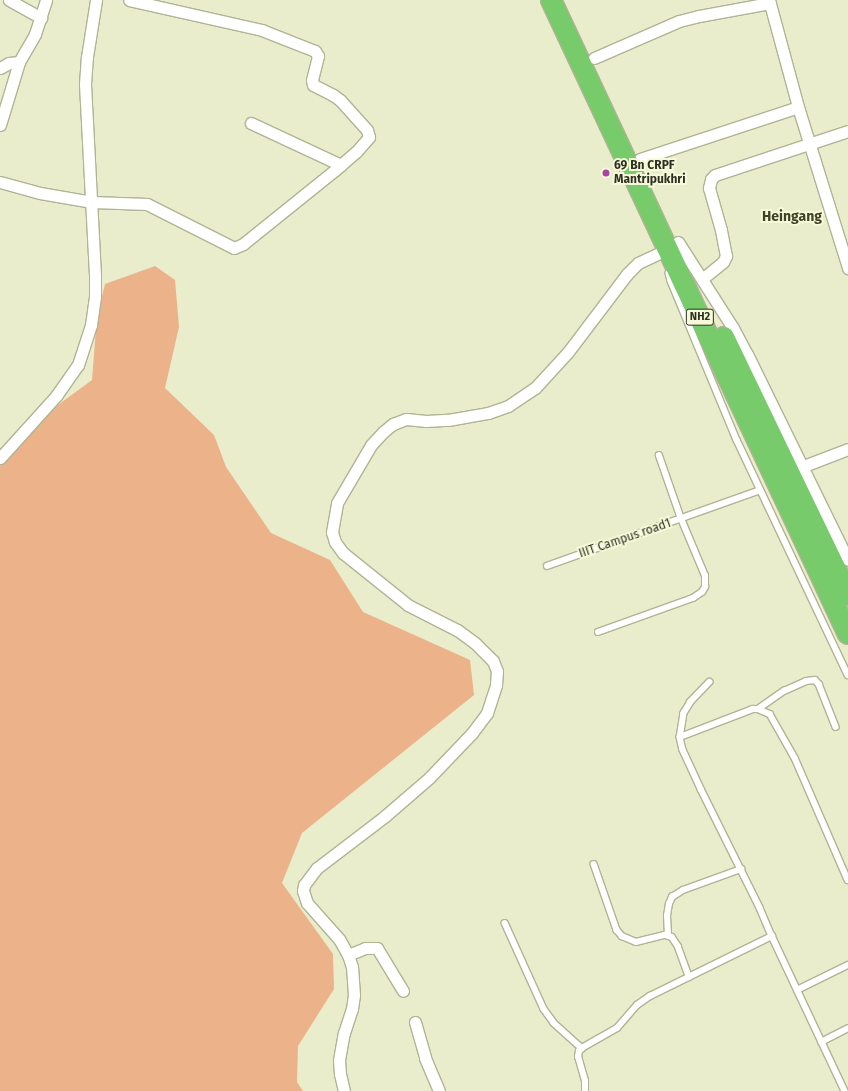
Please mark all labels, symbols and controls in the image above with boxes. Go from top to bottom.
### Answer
place label: 69 Bn CRPF Mantripukhri [614,159,686,187]
marker: 69 Bn CRPF Mantripukhri [601,168,611,178]
district label: Heingang [762,209,822,225]
road number: NH2 [685,308,715,326]
street label: IIIT Campus road1 [577,517,673,561]

